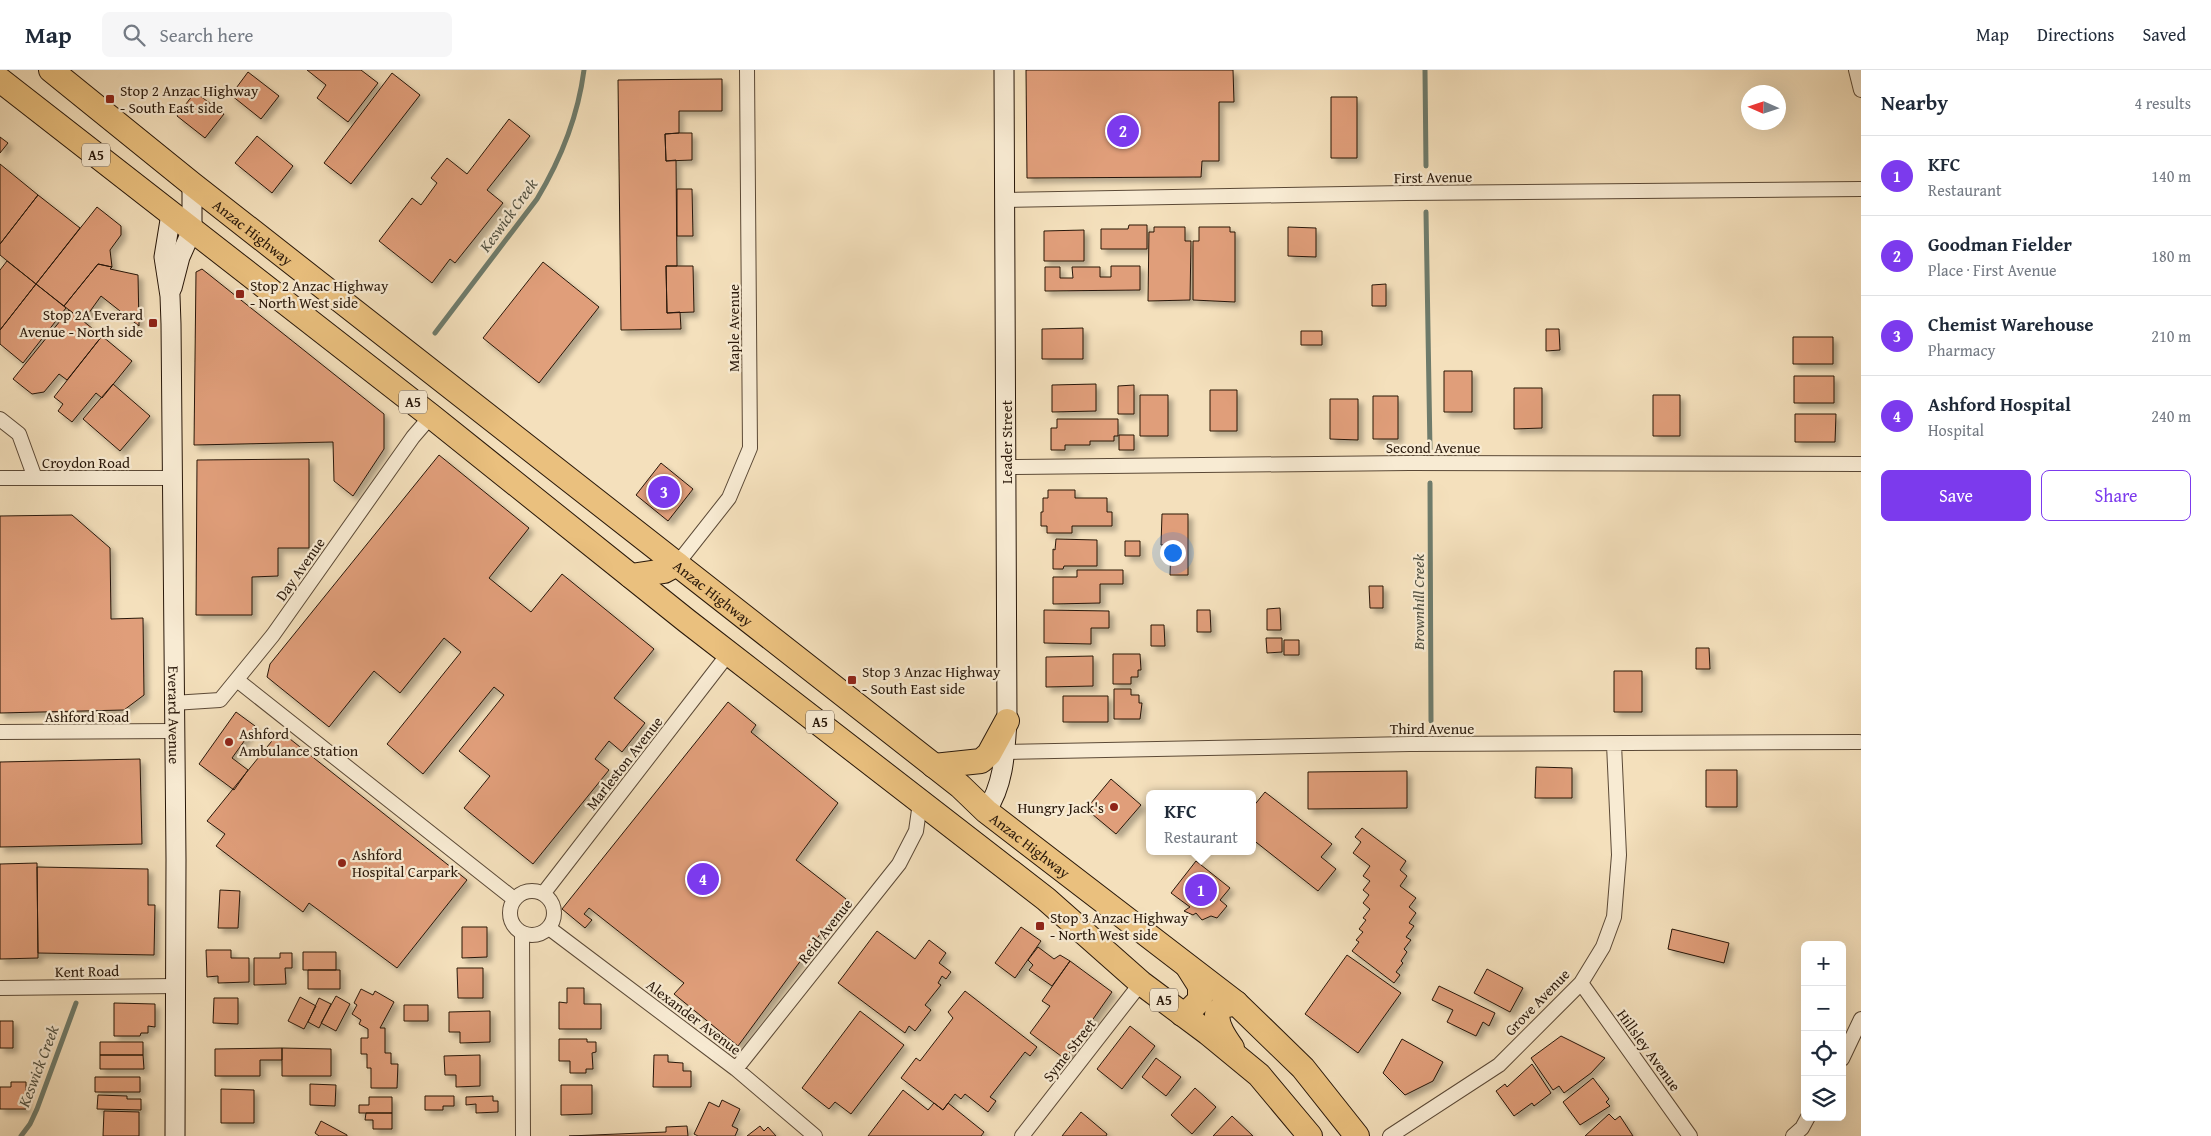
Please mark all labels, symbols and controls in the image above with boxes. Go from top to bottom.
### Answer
search box [102,12,452,57]
text: Map [25,17,72,52]
icon: search [120,21,148,49]
text: Search here [160,21,253,49]
text: Map [1976,21,2009,48]
text: Directions [2037,21,2114,48]
text: Saved [2142,21,2186,48]
place label: Stop 2 Anzac Highway - South East side [120,80,259,118]
north arrow [1741,85,1786,130]
text: Nearby [1881,87,1948,118]
text: 4 results [2134,91,2191,115]
marker: Stop 2 Anzac Highway - South East side [104,93,116,105]
pin: 2 [1107,112,1139,150]
road number: A5 [82,144,110,166]
text: KFC [1928,150,1961,178]
text: 1 [1893,164,1901,188]
text: 140 m [2151,164,2191,188]
street label: First Avenue [1394,166,1472,188]
water label: Keswick Creek [472,173,543,258]
text: Restaurant [1928,178,2002,202]
street label: Anzac Highway [209,194,298,270]
text: Goodman Fielder [1928,230,2072,258]
text: 2 [1893,244,1901,268]
text: 180 m [2151,244,2191,268]
text: Place · First Avenue [1928,258,2057,282]
place label: Stop 2 Anzac Highway - North West side [250,275,389,313]
street label: Maple Avenue [723,284,744,372]
marker: Stop 2 Anzac Highway - North West side [234,288,246,300]
place label: Stop 2A Everard Avenue - North side [19,304,143,342]
text: Chemist Warehouse [1928,310,2094,338]
marker: Stop 2A Everard Avenue - North side [147,317,159,329]
text: 3 [1893,324,1901,348]
text: 210 m [2151,324,2191,348]
text: Pharmacy [1928,338,1995,362]
text: Ashford Hospital [1928,390,2071,418]
road number: A5 [399,391,427,414]
street label: Leader Street [996,399,1017,484]
text: 4 [1893,404,1901,428]
text: 240 m [2151,404,2191,428]
text: Hospital [1928,418,1984,442]
street label: Second Avenue [1386,437,1480,458]
street label: Croydon Road [42,452,130,473]
button: Save [1881,470,2031,521]
button: Share [2041,470,2191,521]
pin: 3 [648,473,680,511]
street label: Day Avenue [270,533,330,605]
your location [1160,540,1186,566]
water label: Brownhill Creek [1406,553,1430,651]
street label: Anzac Highway [669,555,758,631]
place label: Stop 3 Anzac Highway - South East side [862,661,1001,699]
street label: Everard Avenue [164,666,186,764]
marker: Stop 3 Anzac Highway - South East side [846,674,858,686]
street label: Ashford Road [45,706,129,727]
road number: A5 [806,710,834,734]
street label: Marleston Avenue [581,712,667,814]
street label: Third Avenue [1390,718,1474,739]
place label: Ashford Ambulance Station [239,723,359,761]
marker: Ashford Ambulance Station [223,736,235,748]
popup [1146,790,1256,855]
place label: Hungry Jack's [1017,797,1104,818]
text: KFC [1164,797,1197,825]
marker: Hungry Jack's [1108,801,1120,813]
street label: Anzac Highway [986,807,1075,883]
text: Restaurant [1164,825,1238,849]
place label: Ashford Hospital Carpark [352,844,459,882]
marker: Ashford Hospital Carpark [336,857,348,869]
pin: 4 [687,860,719,898]
pin: 1 [1185,871,1217,909]
street label: Reid Avenue [793,894,857,968]
place label: Stop 3 Anzac Highway - North West side [1050,907,1189,945]
marker: Stop 3 Anzac Highway - North West side [1034,920,1046,932]
map controls [1801,941,1846,1121]
button: + [1801,941,1846,986]
street label: Kent Road [55,960,119,982]
street label: Grove Avenue [1500,964,1574,1040]
street label: Alexander Avenue [642,974,746,1060]
button: − [1801,986,1846,1031]
road number: A5 [1150,988,1178,1012]
street label: Hillsley Avenue [1612,1005,1686,1095]
street label: Syme Street [1038,1013,1101,1086]
water label: Keswick Creek [11,1021,65,1111]
button: locate [1801,1031,1846,1076]
button: layers [1801,1076,1846,1121]

